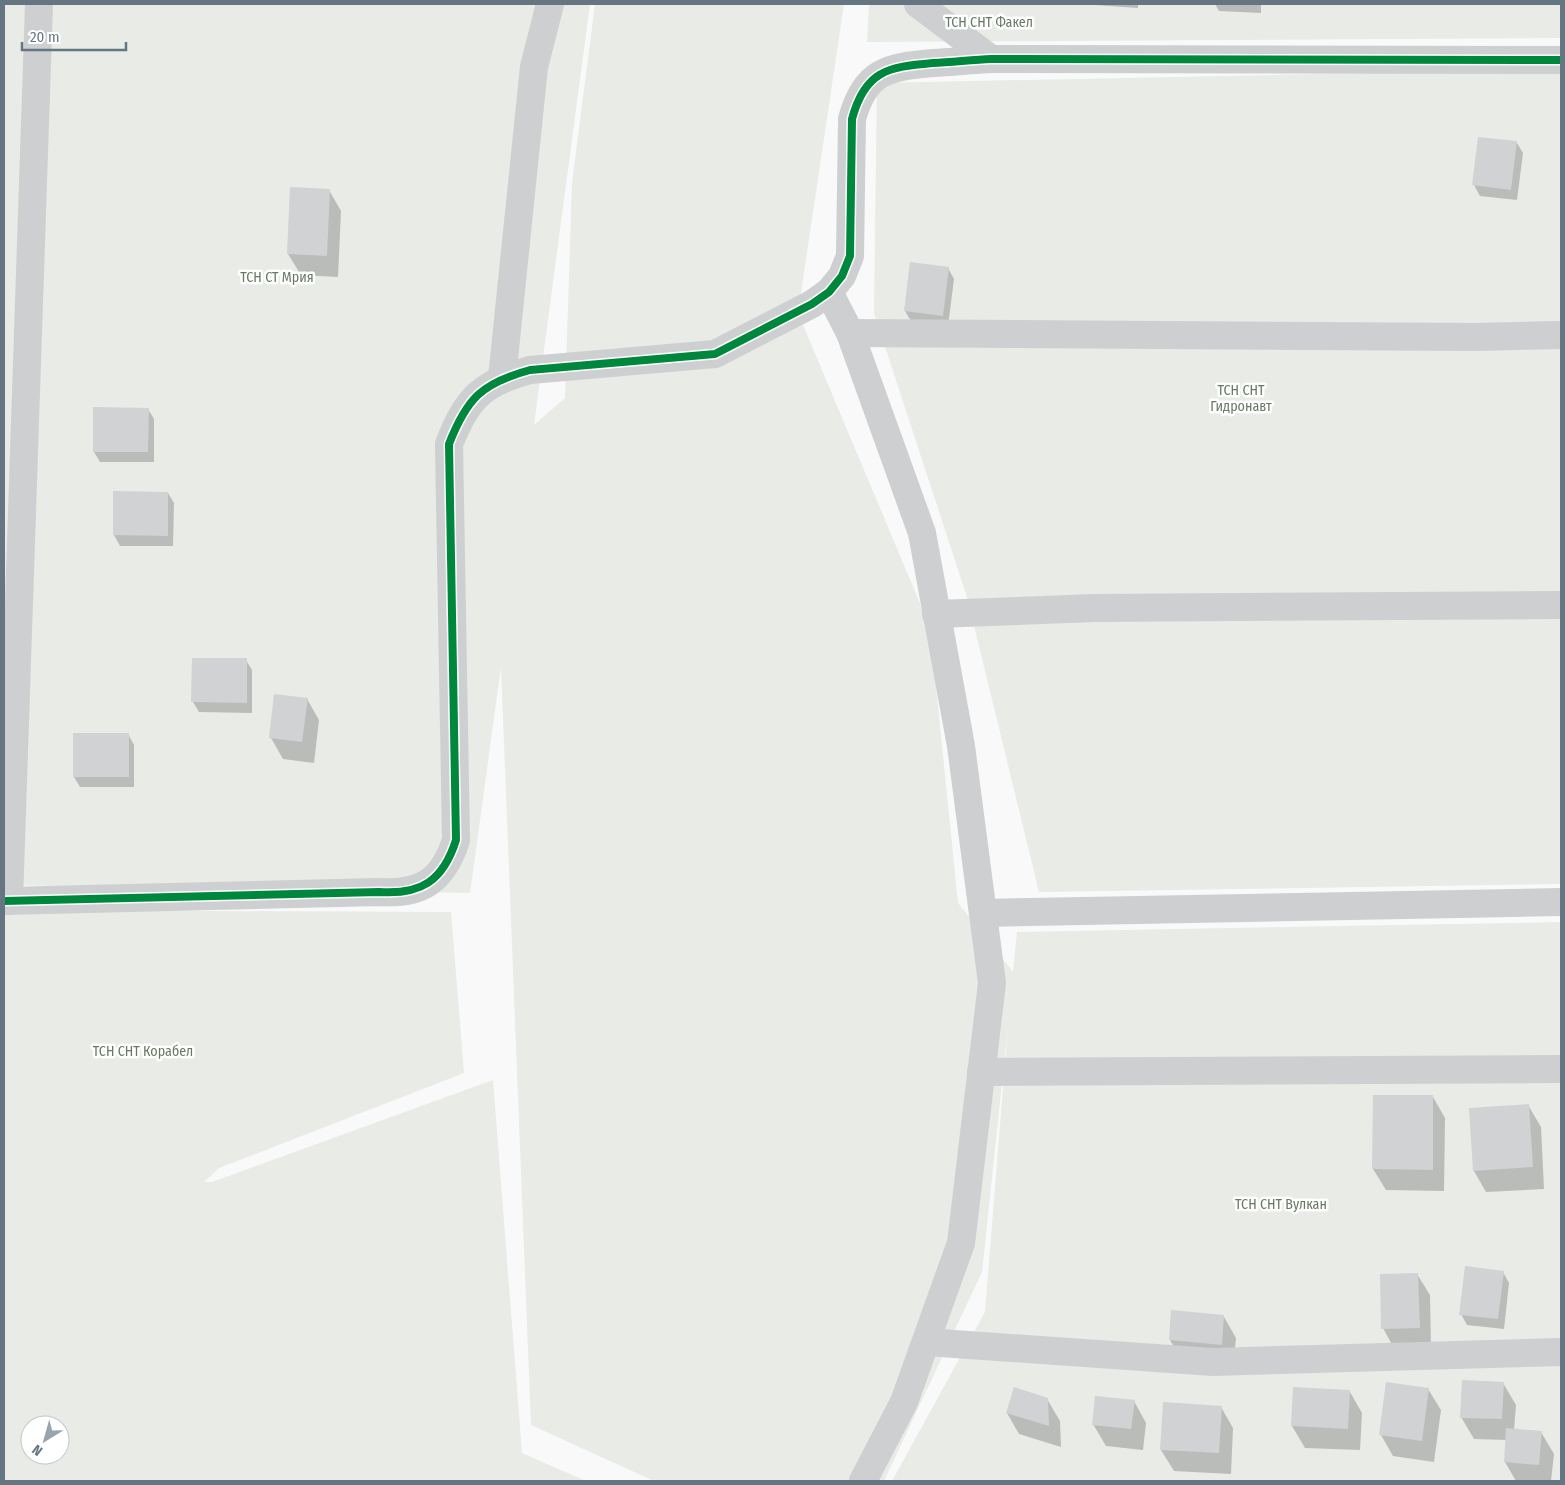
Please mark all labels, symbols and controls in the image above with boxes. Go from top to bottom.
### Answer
park label: ТСН СНТ Факел [945,14,1033,31]
scale bar [22,20,126,52]
text: 20 m [30,28,60,46]
park label: ТСН СТ Мрия [240,269,314,286]
park label: ТСН СНТ Гидронавт [1210,382,1272,415]
park label: ТСН СНТ Корабел [93,1043,193,1060]
park label: ТСН СНТ Вулкан [1235,1196,1327,1213]
north arrow [20,1415,70,1465]
text: N [29,1441,46,1459]

